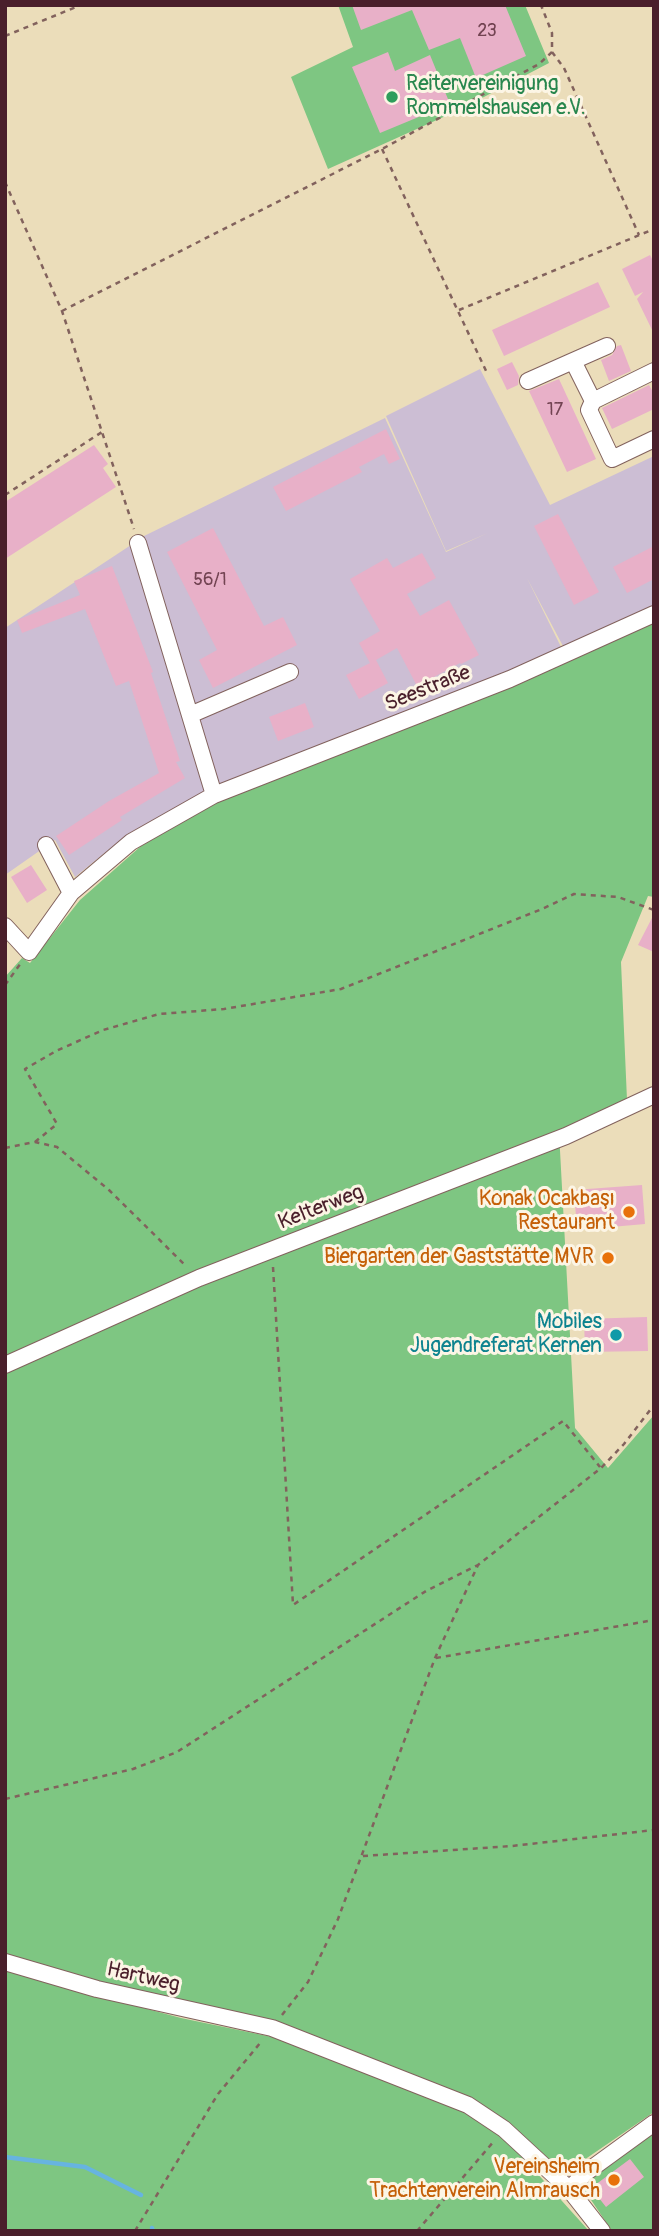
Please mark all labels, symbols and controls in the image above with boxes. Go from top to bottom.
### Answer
house number: 23 [477,20,497,42]
place label: Reitervereinigung Rommelshausen e.V. [406,72,586,122]
marker: Reitervereinigung Rommelshausen e.V. [384,89,400,105]
house number: 17 [547,399,563,421]
house number: 56/1 [193,569,227,591]
street label: Seestraße [382,660,474,718]
street label: Kelterweg [275,1180,367,1236]
place label: Konak Ocakbaşı Restaurant [479,1187,615,1237]
marker: Konak Ocakbaşı Restaurant [621,1204,637,1220]
place label: Biergarten der Gaststätte MVR [324,1245,594,1271]
marker: Biergarten der Gaststätte MVR [600,1250,616,1266]
place label: Mobiles Jugendreferat Kernen [410,1310,602,1360]
marker: Mobiles Jugendreferat Kernen [608,1327,624,1343]
street label: Hartweg [104,1957,182,1999]
place label: Vereinsheim Trachtenverein Almrausch [369,2155,600,2205]
marker: Vereinsheim Trachtenverein Almrausch [606,2172,622,2188]

